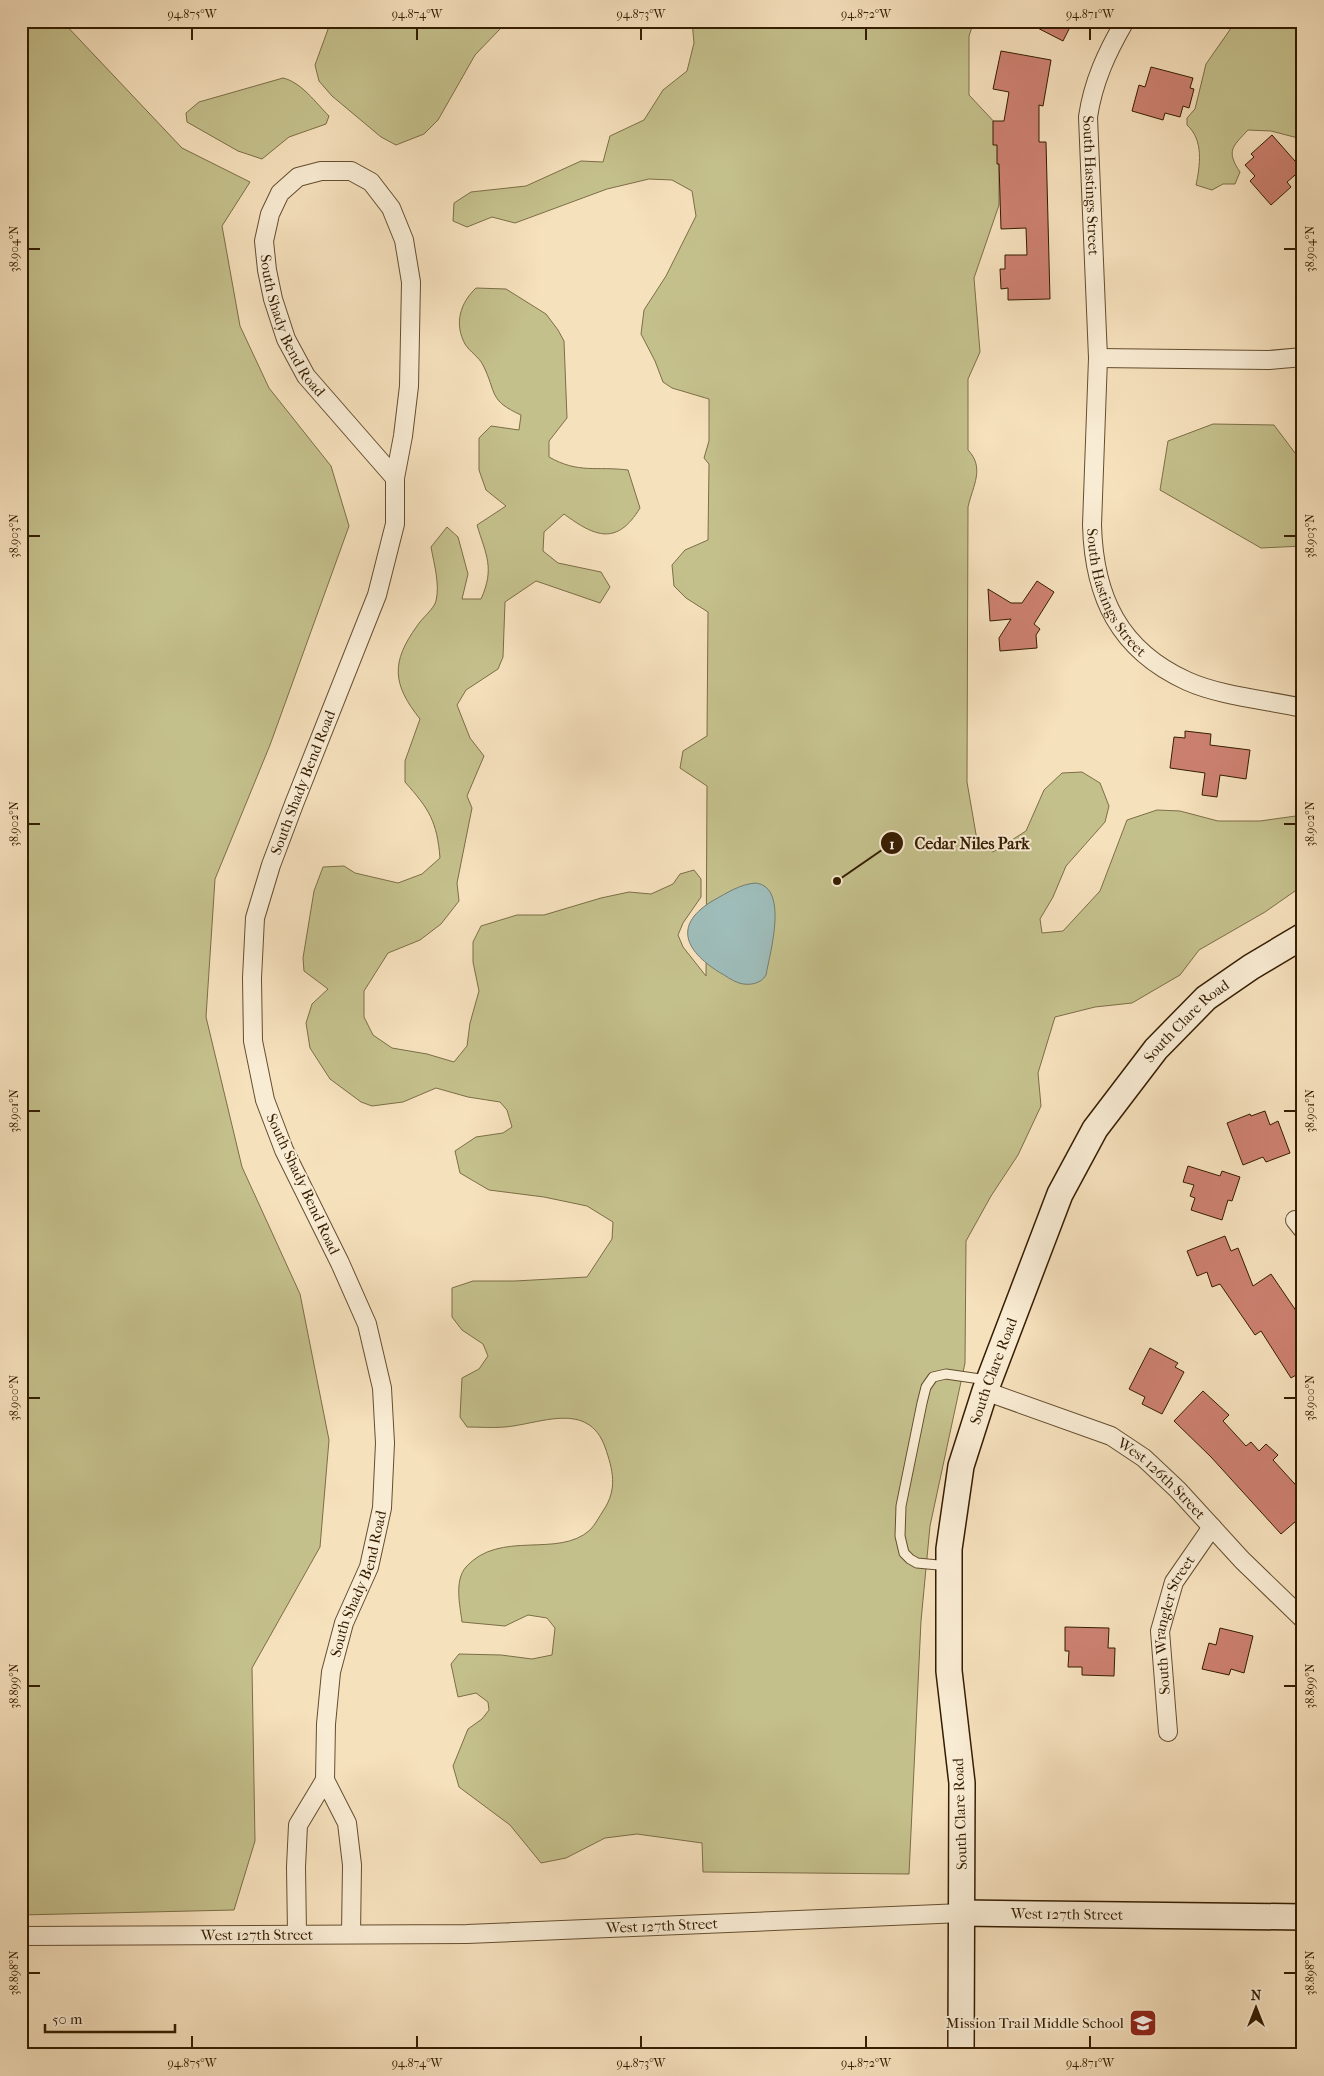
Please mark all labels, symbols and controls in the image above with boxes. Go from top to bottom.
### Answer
text: 94.875°W [167,7,218,21]
text: 94.874°W [392,7,444,21]
text: 94.873°W [617,7,667,21]
text: 94.872°W [841,7,892,21]
text: 94.871°W [1066,7,1115,21]
street label: South Hastings Street [1079,115,1103,256]
text: 38.904°N [7,226,21,272]
text: 38.904°N [1303,226,1317,272]
street label: South Shady Bend Road [256,254,329,401]
text: 38.903°N [7,514,21,558]
text: 38.903°N [1303,514,1317,558]
street label: South Hastings Street [1083,528,1150,661]
street label: South Shady Bend Road [267,707,340,857]
text: 38.902°N [7,801,21,847]
text: 38.902°N [1303,801,1317,847]
callout: Cedar Niles Park [879,828,1039,859]
text: Cedar Niles Park [914,834,1030,853]
text: 1 [889,835,895,853]
street label: South Clare Road [1140,975,1233,1066]
text: 38.901°N [7,1089,21,1133]
text: 38.901°N [1303,1089,1317,1133]
street label: South Shady Bend Road [262,1111,344,1258]
street label: South Clare Road [966,1314,1021,1427]
text: 38.900°N [7,1375,21,1421]
text: 38.900°N [1303,1375,1317,1421]
street label: West 126th Street [1113,1433,1210,1523]
street label: South Shady Bend Road [326,1508,390,1659]
street label: South Wrangler Street [1151,1551,1199,1695]
text: 38.899°N [7,1663,21,1709]
text: 38.899°N [1303,1663,1317,1709]
street label: South Clare Road [949,1757,971,1870]
street label: West 127th Street [1010,1905,1124,1924]
street label: West 127th Street [604,1914,719,1937]
street label: West 127th Street [200,1926,314,1944]
text: 38.898°N [7,1950,21,1996]
text: 38.898°N [1303,1950,1317,1996]
north arrow [1232,1984,1282,2034]
text: N [1251,1987,1262,2004]
scale bar [45,2001,175,2033]
school or university icon: Mission Trail Middle School [1128,2008,1158,2038]
text: 50 m [52,2010,83,2028]
place label: Mission Trail Middle School [946,2014,1124,2032]
text: 94.875°W [167,2056,218,2070]
text: 94.874°W [392,2056,444,2070]
text: 94.873°W [617,2056,667,2070]
text: 94.872°W [841,2056,892,2070]
text: 94.871°W [1066,2056,1115,2070]

